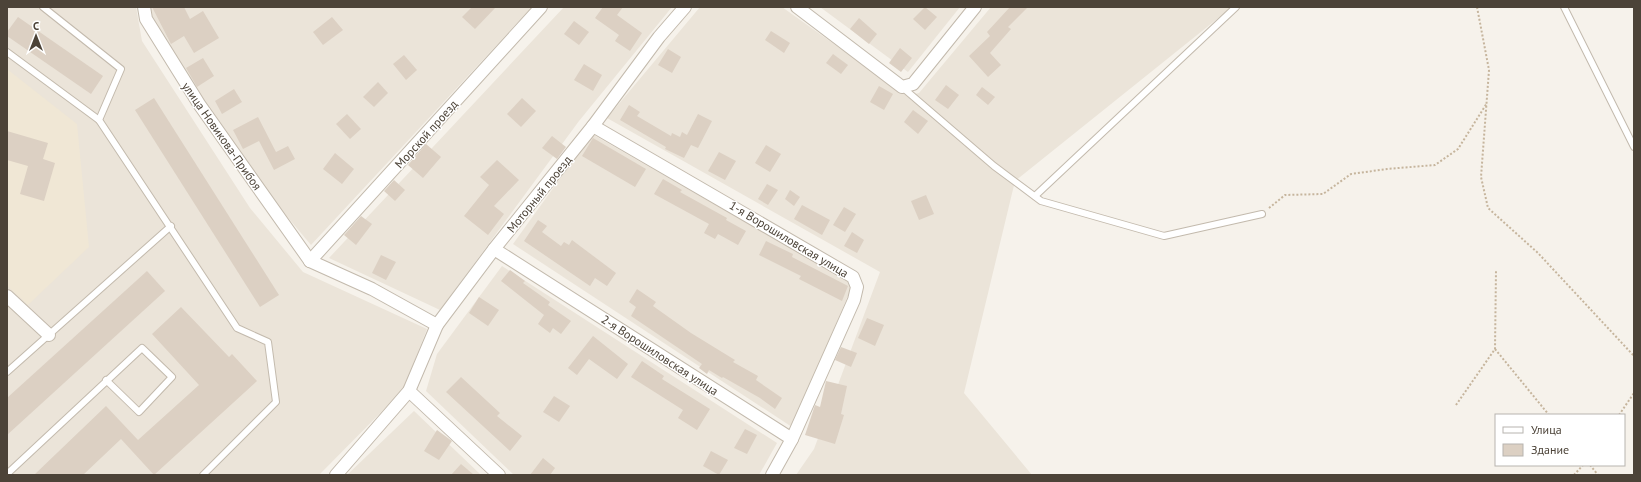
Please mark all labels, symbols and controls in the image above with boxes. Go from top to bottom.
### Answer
north arrow [16,16,56,56]
text: С [33,19,39,33]
street label: улица Новикова-Прибоя [179,79,265,193]
street label: Морской проезд [391,96,461,171]
street label: Моторный проезд [503,152,575,235]
street label: 1-я Ворошиловская улица [727,197,851,281]
street label: 2-я Ворошиловская улица [599,312,721,398]
legend [1495,414,1625,466]
text: Улица [1531,422,1562,437]
text: Здание [1531,442,1569,457]

